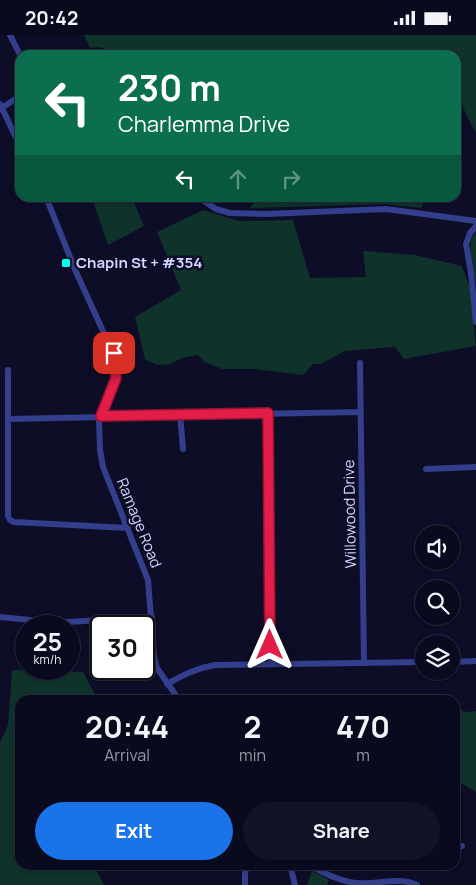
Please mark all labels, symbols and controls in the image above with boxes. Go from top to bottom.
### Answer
text: 20:42 [25,5,78,31]
text: 230 m [118,64,221,112]
icon: left [35,70,100,135]
text: Charlemma Drive [118,109,290,139]
icon: left [171,165,199,193]
icon: ahead [224,165,252,193]
icon: right [277,165,305,193]
place label: Chapin St + #354 [76,252,202,273]
marker: Chapin St + #354 [60,257,72,269]
pin [93,332,135,374]
icon: arrive [100,339,128,367]
street label: Willowood Drive [338,459,361,569]
street label: Ramage Road [112,475,167,571]
map controls [415,525,460,680]
button: sound [415,525,460,570]
button: search [415,580,460,625]
speed limit sign: 30 [90,615,155,680]
position arrow [243,618,295,670]
text: 25 [33,624,62,659]
button: layers [415,635,460,680]
text: km/h [34,651,61,668]
text: 20:44 [85,706,169,747]
text: 2 [244,706,261,747]
text: 470 [336,706,390,747]
text: Arrival [104,744,150,766]
text: min [239,744,266,766]
text: m [356,744,370,766]
button: Exit [35,802,233,860]
button: Share [243,802,440,860]

